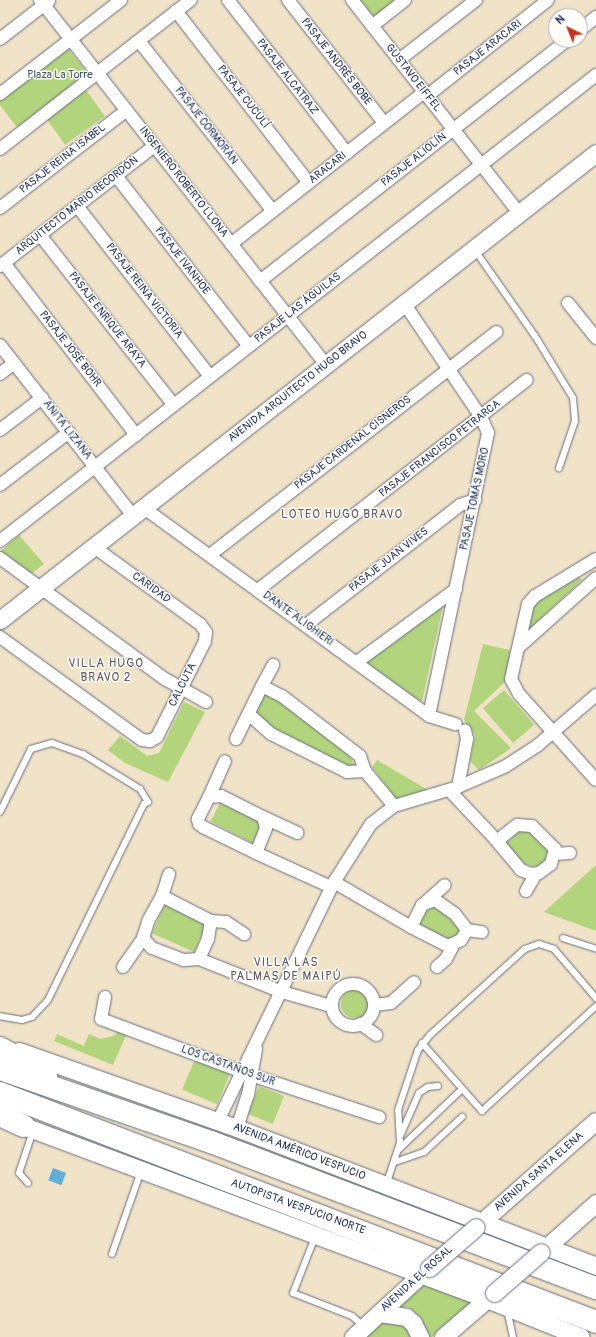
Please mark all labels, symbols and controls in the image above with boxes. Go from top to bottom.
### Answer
north arrow [548,8,588,48]
text: N [553,12,567,27]
street label: PASAJE ANDRÉS BOBE [298,16,374,108]
street label: PASAJE ARACARI [451,17,525,79]
street label: PASAJE ALCATRAZ [253,37,321,117]
street label: GUSTAVO EIFFEL [382,41,444,115]
street label: PASAJE CUCULÍ [214,63,272,131]
park label: Plaza La Torre [27,68,93,82]
street label: PASAJE CORMORÁN [172,85,240,167]
street label: PASAJE REINA ISABEL [17,121,109,197]
street label: INGENIERO ROBERTO LLONA [136,124,230,240]
street label: PASAJE ALIOLÍN [379,130,449,190]
street label: ARACARI [307,149,349,187]
street label: ARQUITECTO MARIO RECORDÓN [13,154,141,258]
street label: PASAJE IVANHOE [152,225,212,297]
street label: PASAJE REINA VICTORIA [103,241,185,341]
street label: PASAJE ENRIQUE ARAYA [65,269,149,371]
street label: PASAJE LAS ÁGUILAS [252,270,344,346]
street label: PASAJE JOSÉ BOHR [36,308,104,390]
street label: AVENIDA ARQUITECTO HUGO BRAVO [226,329,370,445]
street label: PASAJE CARDENAL CISNEROS [292,393,414,493]
street label: ANITA LIZANA [40,398,94,462]
street label: PASAJE FRANCISCO PETRARCA [377,398,503,500]
street label: PASAJE TOMÁS MORO [458,447,492,551]
district label: LOTEO HUGO BRAVO [281,508,403,522]
street label: PASAJE JUAN VIVES [347,525,431,595]
street label: CARIDAD [129,570,173,606]
street label: DANTE ALIGHIERI [260,589,336,649]
district label: VILLA HUGO BRAVO 2 [68,657,144,685]
street label: CALCUTA [166,661,200,709]
district label: VILLA LAS PALMAS DE MAIPÚ [230,956,342,984]
street label: LOS CASTAÑOS SUR [179,1043,277,1089]
street label: AVENIDA AMÉRICO VESPUCIO [231,1121,367,1183]
street label: AVENIDA SANTA ELENA [492,1130,586,1214]
street label: AUTOPISTA VESPUCIO NORTE [229,1176,367,1238]
street label: AVENIDA EL ROSAL [378,1243,456,1315]

